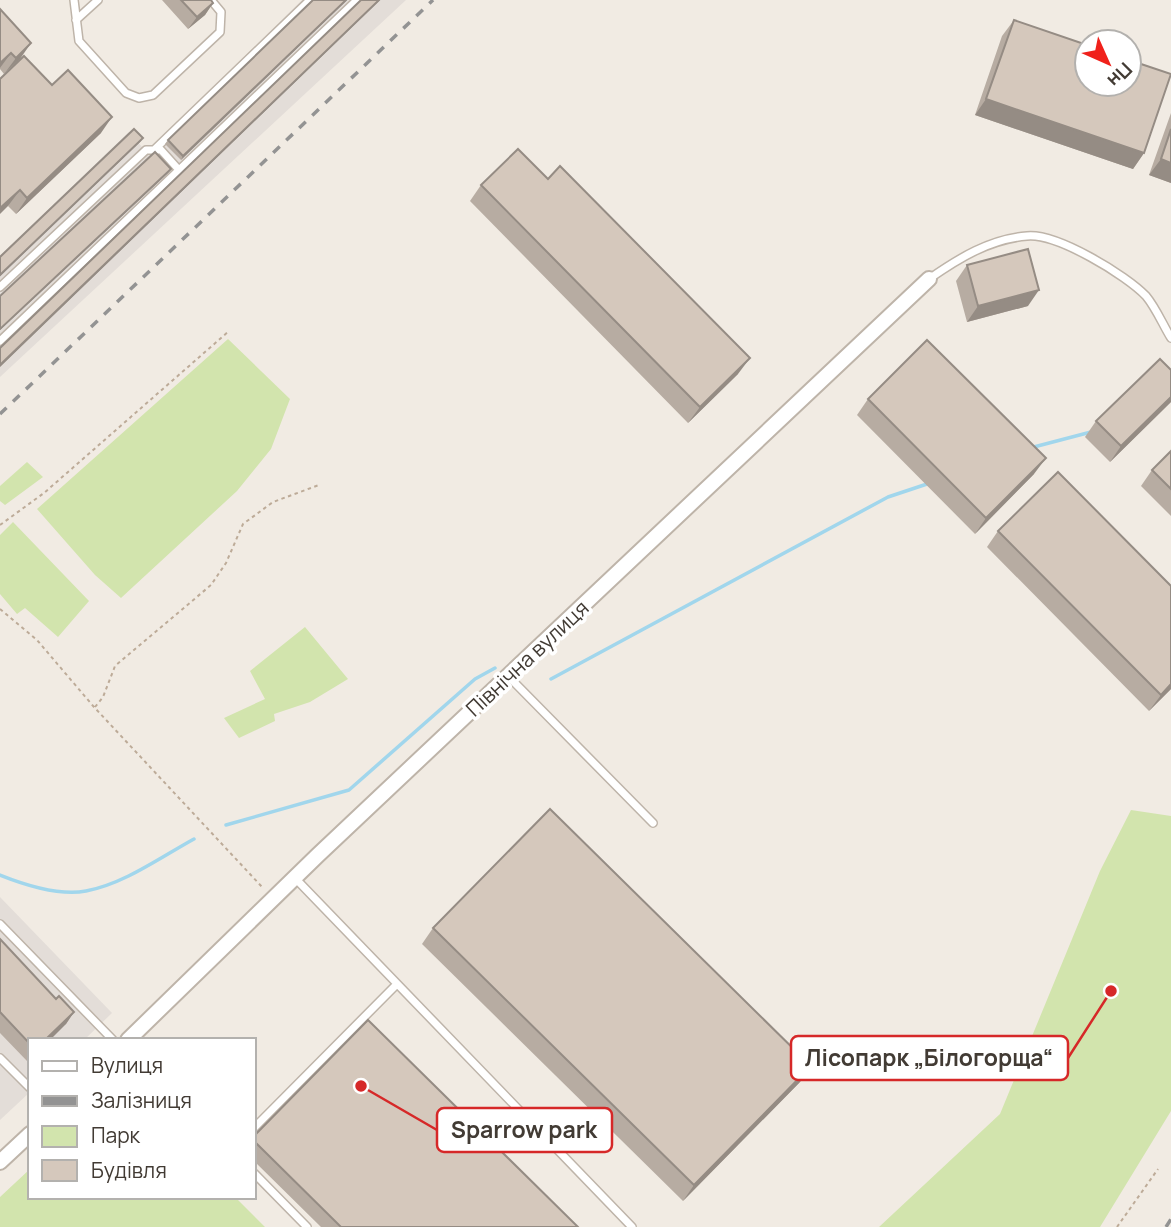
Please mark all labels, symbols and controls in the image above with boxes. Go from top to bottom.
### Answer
north arrow [1073,28,1143,98]
text: Пн [1102,57,1138,93]
street label: Північна вулиця [460,594,594,722]
callout: Лісопарк „Білогорща“ [791,1036,1068,1080]
legend [28,1038,256,1199]
text: Лісопарк „Білогорща“ [805,1041,1053,1073]
text: Вулиця [91,1051,163,1079]
text: Залізниця [91,1086,192,1114]
callout: Sparrow park [437,1108,612,1152]
text: Sparrow park [451,1113,598,1145]
text: Парк [91,1121,141,1149]
text: Будівля [91,1156,167,1184]

